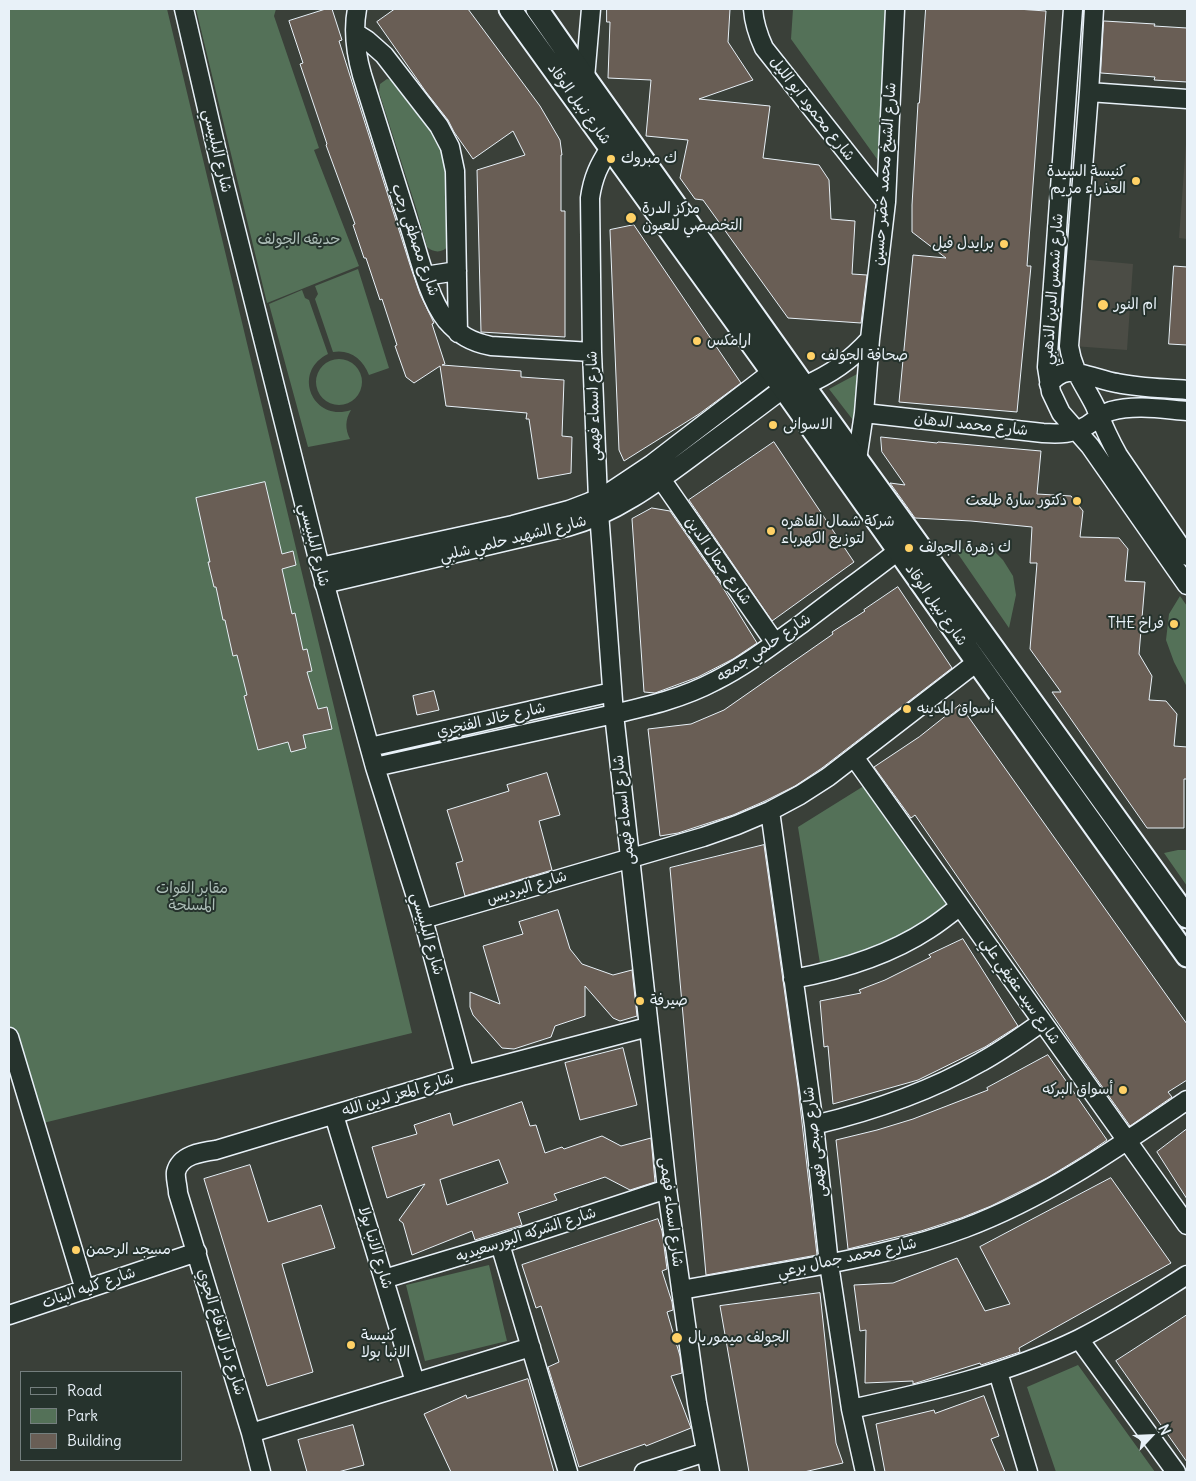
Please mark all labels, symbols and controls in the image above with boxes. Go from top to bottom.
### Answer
street label: شارع محمود ابو الليل [766,53,858,165]
street label: شارع نبيل الوقاد [544,60,614,148]
street label: شارع الشيخ محمد خضر حسين [870,82,900,266]
street label: شارع البلبيسي [199,108,235,194]
place label: ك مبروك [621,150,677,168]
marker: ك مبروك [605,153,617,165]
place label: كنيسة السيدة العذراء مريم [1047,163,1126,198]
marker: كنيسة السيدة العذراء مريم [1130,175,1142,187]
street label: شارع مصطفي رجب [387,182,443,298]
place label: مركز الدرة التخصصي للعيون [642,200,742,235]
marker: مركز الدرة التخصصي للعيون [624,211,638,225]
street label: شارع شمس الدين الذهبي [1039,213,1067,365]
park label: حديقه الجولف [258,231,340,249]
place label: برايدل فيل [932,235,994,253]
marker: برايدل فيل [998,238,1010,250]
place label: ام النور [1114,296,1157,314]
marker: ام النور [1096,298,1110,312]
place label: ارامكس [707,332,751,350]
marker: ارامكس [691,335,703,347]
place label: صحافة الجولف [821,347,908,365]
street label: شارع اسماء فهمى [583,350,605,462]
marker: صحافة الجولف [805,350,817,362]
street label: شارع محمد الدهان [913,410,1029,440]
place label: الاسوانى [783,416,833,434]
marker: الاسوانى [767,419,779,431]
place label: دكتور سارة طلعت [966,492,1067,510]
marker: دكتور سارة طلعت [1071,495,1083,507]
street label: شارع البلبيسي [295,502,333,588]
street label: شارع الشهيد حلمي شلبي [438,512,588,566]
street label: شارع جمال الدين [681,513,755,609]
place label: شركة شمال القاهره لتوزيع الكهرباء [781,513,895,548]
marker: شركة شمال القاهره لتوزيع الكهرباء [765,525,777,537]
place label: ك زهرة الجولف [919,539,1011,557]
marker: ك زهرة الجولف [903,542,915,554]
street label: شارع نبيل الوقاد [901,561,971,649]
street label: شارع حلمي جمعه [714,610,814,686]
place label: THE فراخ [1108,615,1164,633]
marker: THE فراخ [1168,618,1180,630]
street label: شارع خالد الفنجري [435,699,547,741]
place label: أسواق المدينه [917,700,994,718]
marker: أسواق المدينه [901,703,913,715]
street label: شارع اسماء فهمى [609,754,639,866]
street label: شارع البرديس [485,867,569,909]
park label: مقابر القوات المسلحة [156,880,228,915]
street label: شارع البلبيسي [407,891,447,977]
street label: شارع سيد عفيفي علي [976,934,1064,1048]
place label: صيرفة [650,992,688,1010]
marker: صيرفة [634,995,646,1007]
street label: شارع المعز لدين الله [340,1069,456,1121]
place label: أسواق البركه [1042,1081,1113,1099]
marker: أسواق البركه [1117,1084,1129,1096]
street label: شارع صبحى فهمى [799,1086,831,1198]
street label: شارع اسماء فهمى [655,1156,687,1268]
street label: شارع الشركه البورسعيديه [454,1204,598,1266]
street label: شارع الانبا بولا [354,1205,396,1291]
street label: شارع محمد جمال برعي [776,1234,918,1282]
place label: مسجد الرحمن [86,1241,171,1259]
marker: مسجد الرحمن [70,1244,82,1256]
street label: شارع كليه البنات [40,1264,138,1312]
street label: شارع دار الدفاع الجوي [193,1267,249,1397]
place label: كنيسة الانبا بولا [361,1327,410,1362]
place label: الجولف ميموريال [688,1329,789,1347]
marker: الجولف ميموريال [670,1331,684,1345]
marker: كنيسة الانبا بولا [345,1339,357,1351]
legend [20,1371,182,1461]
text: Road [67,1381,102,1400]
text: Park [67,1406,98,1425]
north arrow [1126,1411,1176,1461]
text: N [1154,1421,1175,1438]
text: Building [67,1431,122,1450]

